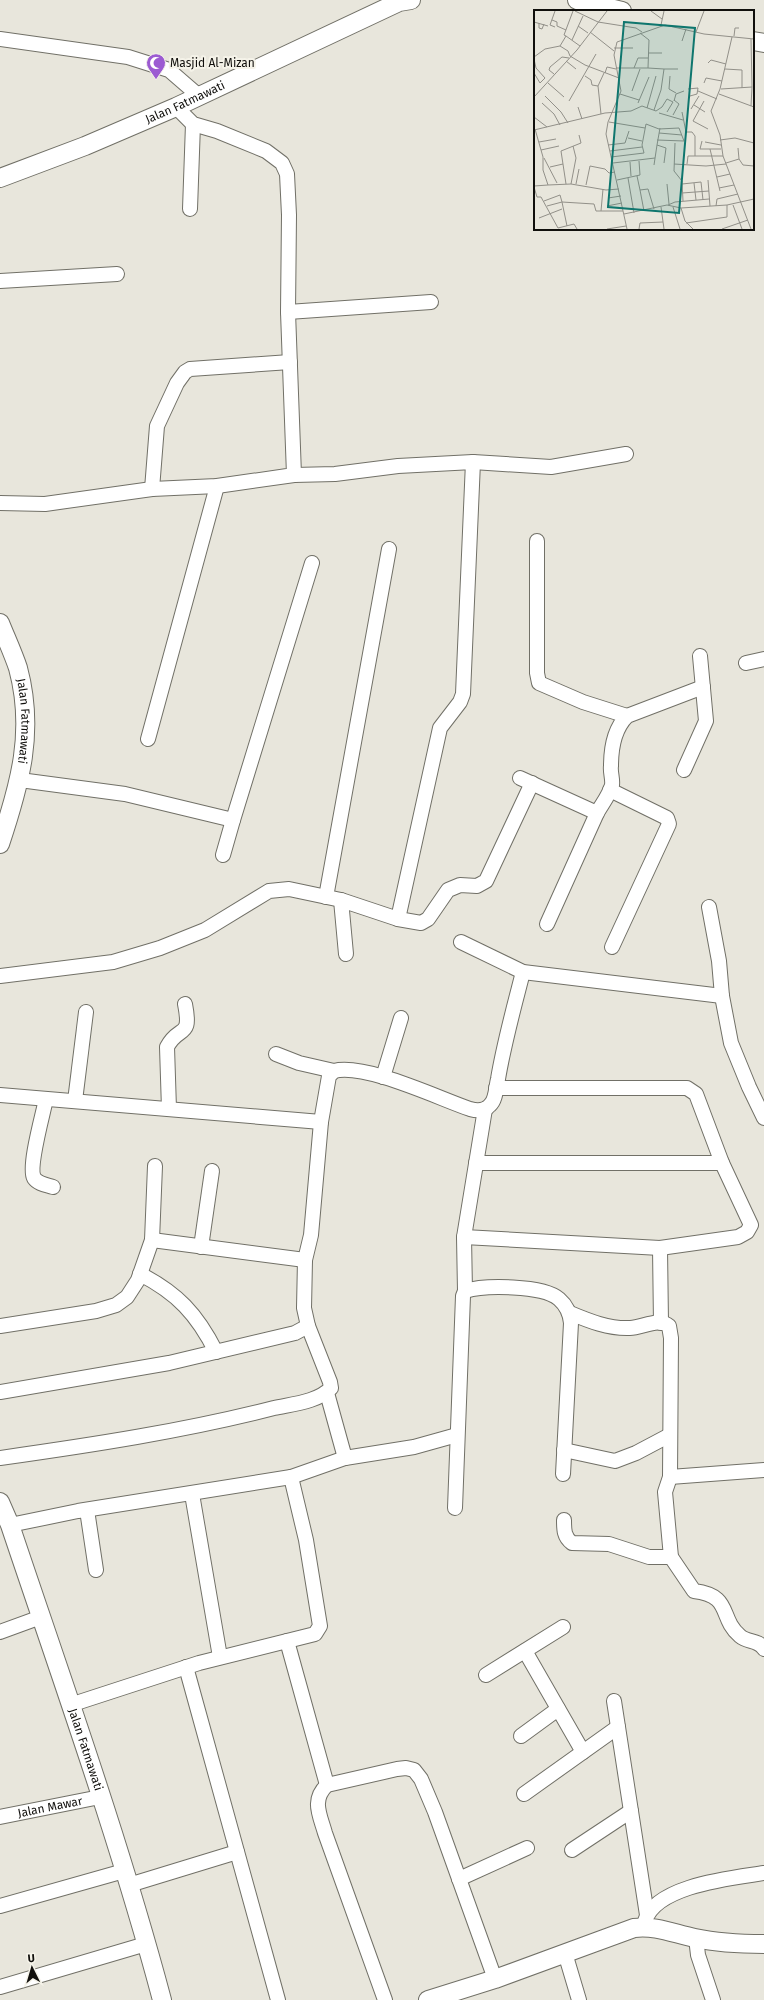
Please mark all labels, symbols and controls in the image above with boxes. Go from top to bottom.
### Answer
inset map [534,10,754,230]
mosque icon: Masjid Al-Mizan [145,52,167,80]
place label: Masjid Al-Mizan [170,56,255,70]
street label: Jalan Fatmawati [143,78,227,126]
street label: Jalan Fatmawati [14,677,32,765]
street label: Jalan Fatmawati [66,1707,106,1792]
street label: Jalan Mawar [16,1794,84,1820]
north arrow [12,1948,52,1988]
text: U [27,1952,35,1965]

